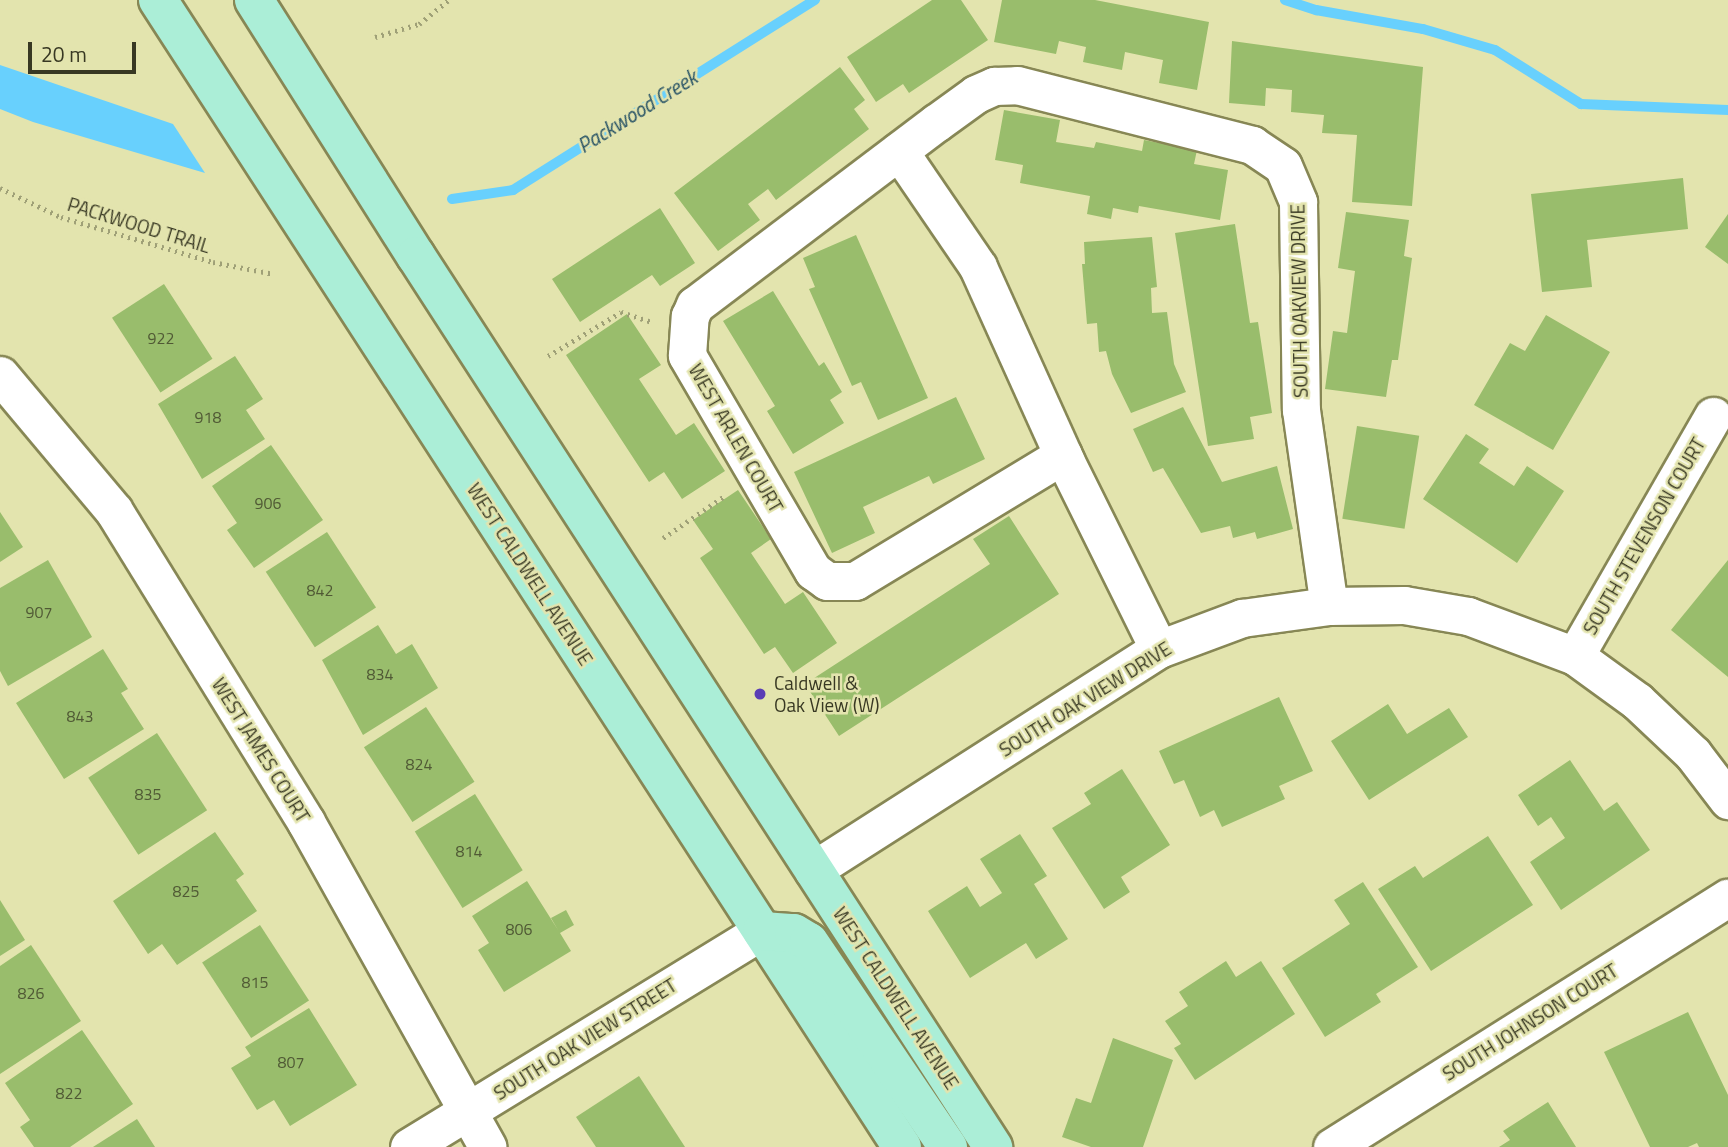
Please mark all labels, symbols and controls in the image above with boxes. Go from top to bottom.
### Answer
scale bar [32,28,140,72]
text: 20 m [41,38,87,70]
water label: Packwood Creek [572,64,702,158]
street label: PACKWOOD TRAIL [65,192,213,258]
street label: SOUTH OAKVIEW DRIVE [1286,204,1312,398]
house number: 922 [148,328,174,348]
street label: WEST ARLEN COURT [684,360,788,516]
house number: 918 [195,407,221,427]
street label: SOUTH STEVENSON COURT [1578,433,1710,639]
street label: WEST CALDWELL AVENUE [463,479,597,669]
house number: 906 [255,493,281,513]
house number: 842 [307,580,333,600]
house number: 907 [26,602,52,622]
street label: SOUTH OAK VIEW DRIVE [995,637,1175,761]
house number: 834 [367,664,393,684]
place label: Caldwell & Oak View (W) [774,672,880,716]
street label: WEST JAMES COURT [207,674,315,826]
marker: Caldwell & Oak View (W) [752,686,768,702]
house number: 843 [67,706,93,726]
house number: 824 [406,754,432,774]
house number: 835 [135,784,161,804]
house number: 814 [456,841,482,861]
house number: 825 [173,881,199,901]
street label: WEST CALDWELL AVENUE [829,903,963,1093]
house number: 806 [506,919,532,939]
street label: SOUTH JOHNSON COURT [1438,959,1622,1085]
house number: 815 [242,972,268,992]
street label: SOUTH OAK VIEW STREET [490,973,680,1105]
house number: 826 [18,983,44,1003]
house number: 807 [278,1052,304,1072]
house number: 822 [56,1083,82,1103]

